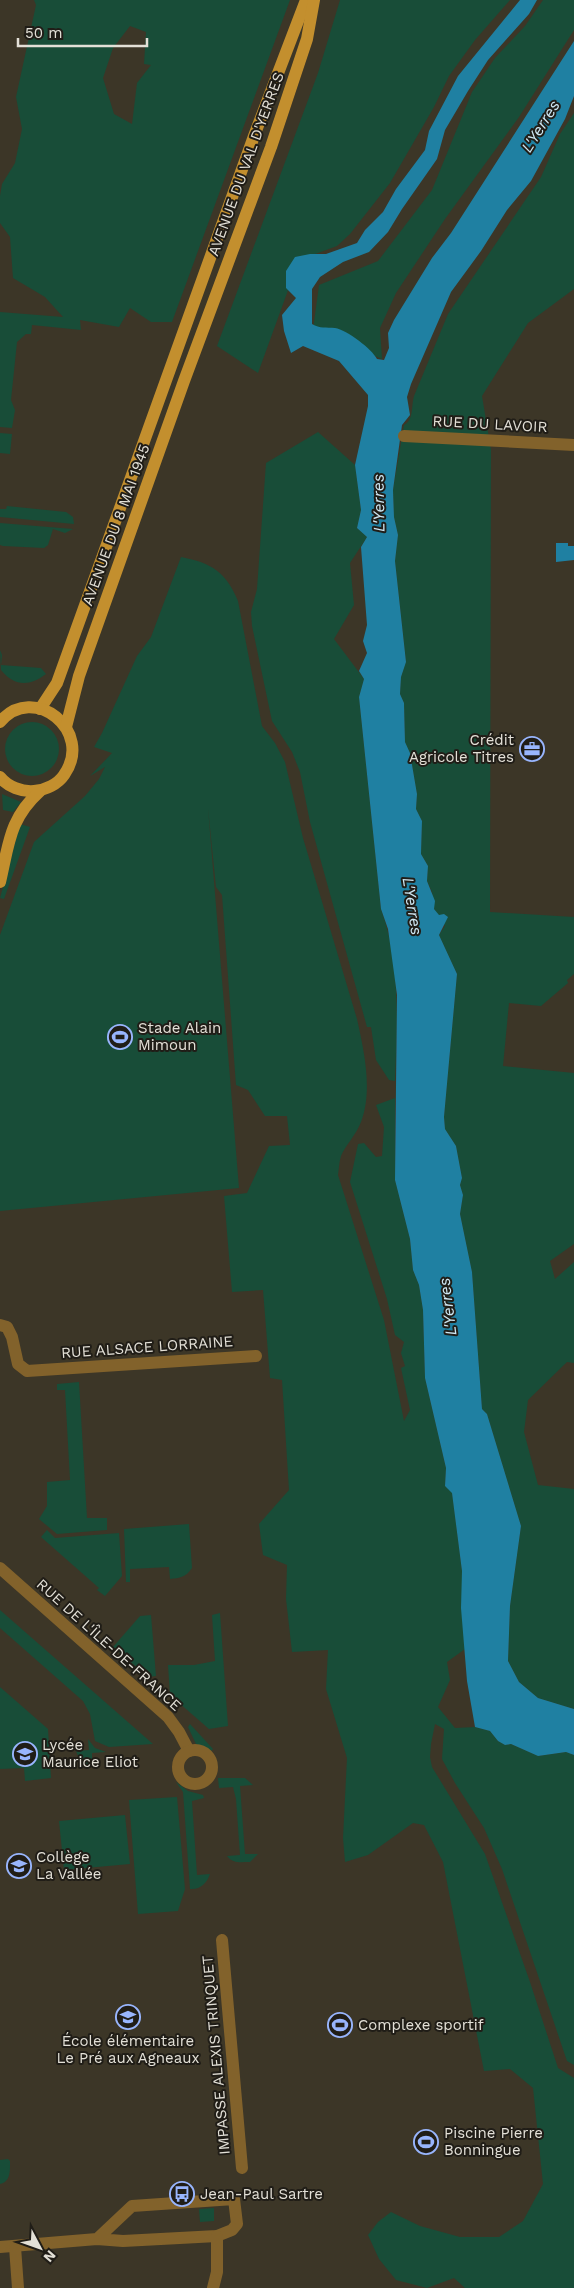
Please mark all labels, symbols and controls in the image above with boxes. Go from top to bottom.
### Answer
scale bar [18,15,146,47]
text: 50 m [25,24,62,42]
street label: AVENUE DU VAL D'YERRES [204,70,288,258]
water label: L'Yerres [517,97,564,156]
street label: RUE DU LAVOIR [432,412,548,436]
street label: AVENUE DU 8 MAI 1945 [78,442,154,608]
water label: L'Yerres [368,474,389,532]
place label: Crédit Agricole Titres [409,731,515,766]
office icon: Crédit Agricole Titres [519,736,545,762]
water label: L'Yerres [399,876,426,936]
place label: Stade Alain Mimoun [138,1019,221,1054]
sports icon: Stade Alain Mimoun [107,1024,133,1050]
water label: L'Yerres [435,1277,460,1337]
street label: RUE ALSACE LORRAINE [60,1332,234,1362]
street label: RUE DE L'ÎLE-DE-FRANCE [33,1575,185,1715]
place label: Lycée Maurice Eliot [42,1736,139,1771]
school or university icon: Lycée Maurice Eliot [12,1741,38,1767]
place label: Collège La Vallée [36,1848,102,1883]
school or university icon: Collège La Vallée [6,1853,32,1879]
street label: IMPASSE ALEXIS TRINQUET [198,1955,234,2155]
school or university icon: École élémentaire Le Pré aux Agneaux [115,2004,141,2030]
sports icon: Complexe sportif [327,2012,353,2038]
place label: Complexe sportif [358,2016,484,2034]
place label: École élémentaire Le Pré aux Agneaux [57,2032,199,2067]
place label: Piscine Pierre Bonningue [444,2124,543,2159]
sports icon: Piscine Pierre Bonningue [413,2129,439,2155]
bus stop icon: Jean-Paul Sartre [169,2181,195,2207]
place label: Jean-Paul Sartre [200,2185,323,2203]
north arrow [15,2223,65,2273]
text: N [40,2247,59,2266]

